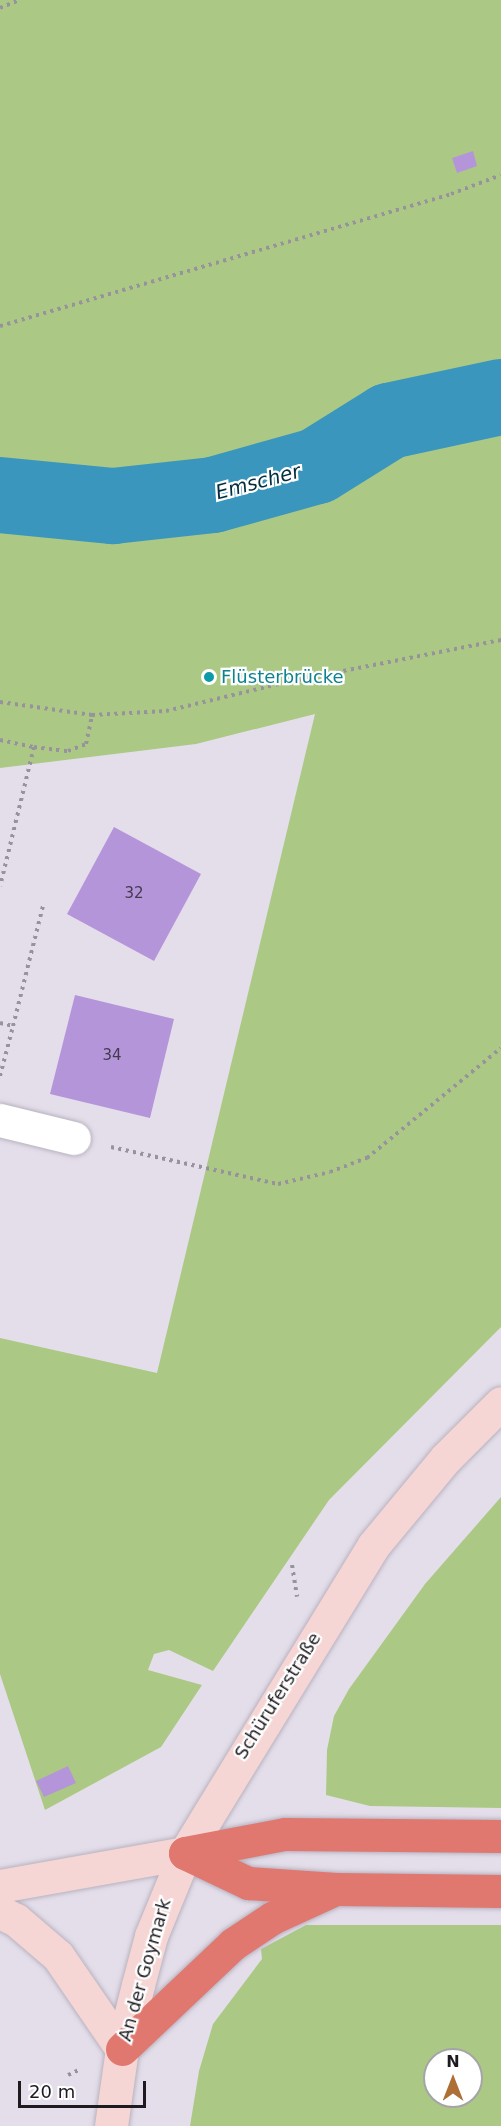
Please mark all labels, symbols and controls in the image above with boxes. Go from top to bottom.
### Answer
water label: Emscher [213,459,303,505]
place label: Flüsterbrücke [221,666,344,688]
marker: Flüsterbrücke [202,670,216,684]
house number: 32 [124,885,144,903]
house number: 34 [102,1047,122,1065]
street label: Schüruferstraße [230,1629,326,1763]
street label: An der Goymark [114,1896,176,2044]
north arrow [423,2048,483,2108]
text: N [446,2052,460,2071]
scale bar [21,2069,148,2107]
text: 20 m [29,2081,75,2102]

